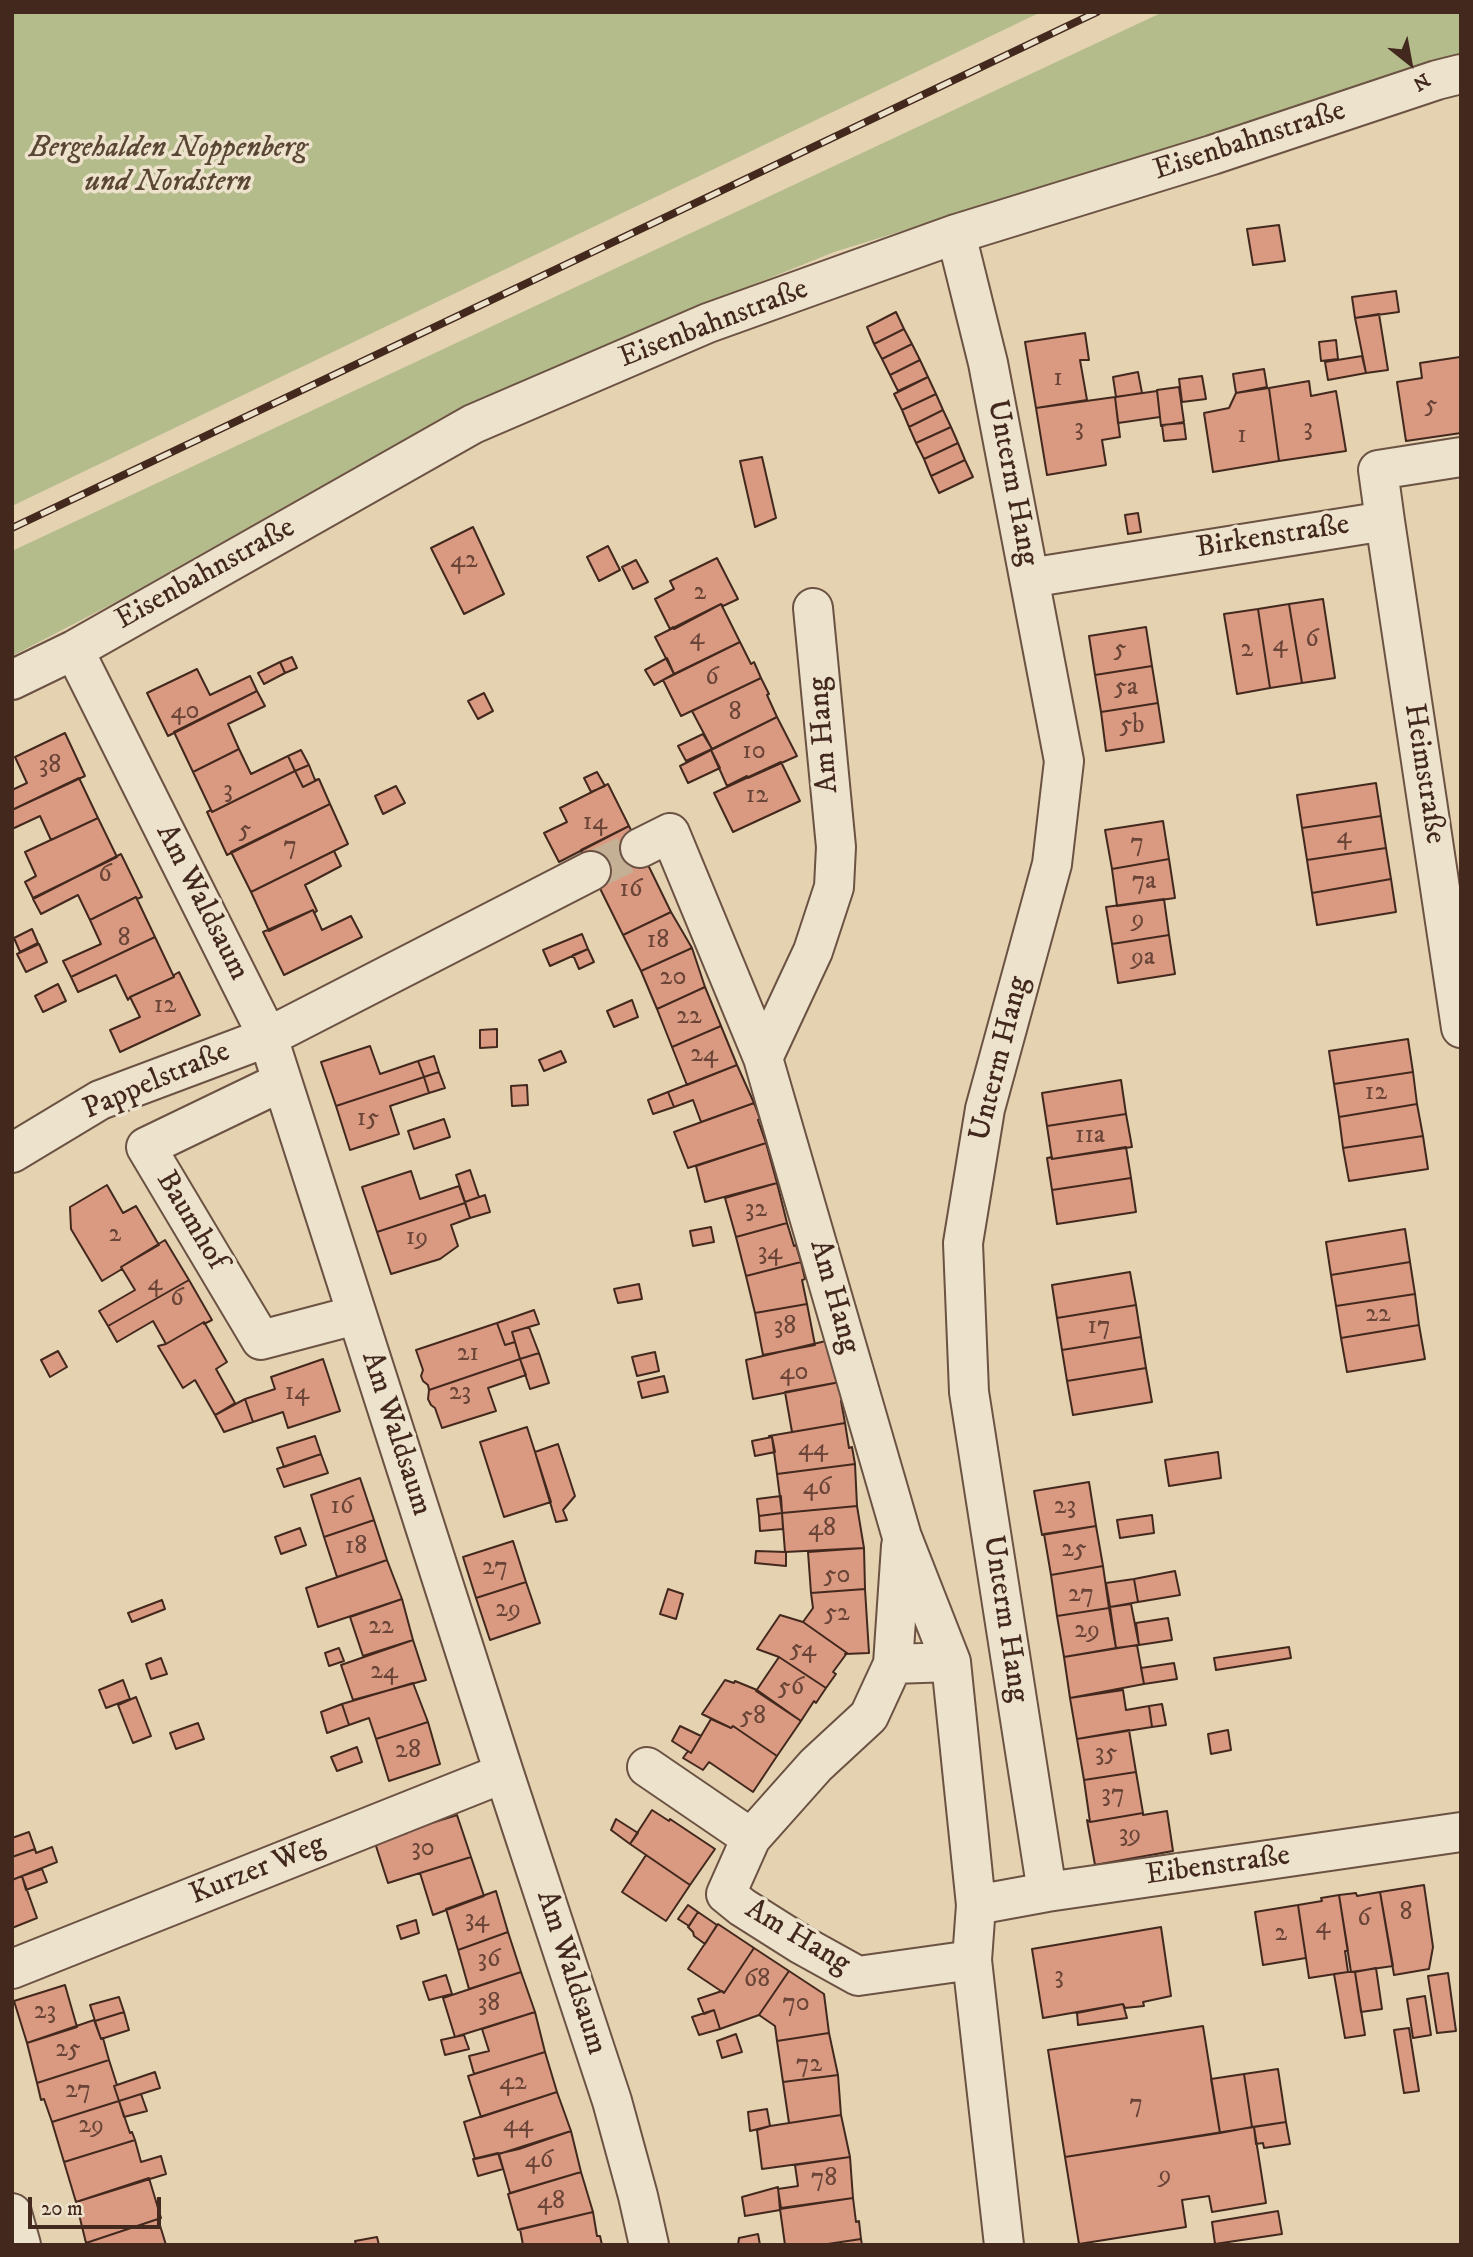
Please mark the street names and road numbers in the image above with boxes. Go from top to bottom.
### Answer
street label: Eisenbahnstraße [1150,94,1350,190]
street label: Eisenbahnstraße [614,272,814,378]
street label: Unterm Hang [977,397,1045,569]
street label: Birkenstraße [1194,508,1352,568]
street label: Eisenbahnstraße [110,511,302,639]
street label: Am Hang [802,676,848,794]
street label: Heimstraße [1394,701,1452,847]
street label: Am Waldsaum [146,819,256,987]
street label: Unterm Hang [963,973,1039,1145]
street label: Pappelstraße [78,1035,236,1129]
street label: Baumhof [147,1165,233,1277]
street label: Am Hang [800,1236,866,1358]
street label: Am Waldsaum [352,1347,438,1521]
street label: Unterm Hang [973,1533,1035,1705]
street label: Kurzer Weg [185,1828,331,1914]
street label: Eibenstraße [1144,1839,1292,1895]
street label: Am Waldsaum [527,1886,613,2060]
street label: Am Hang [738,1893,856,1983]

